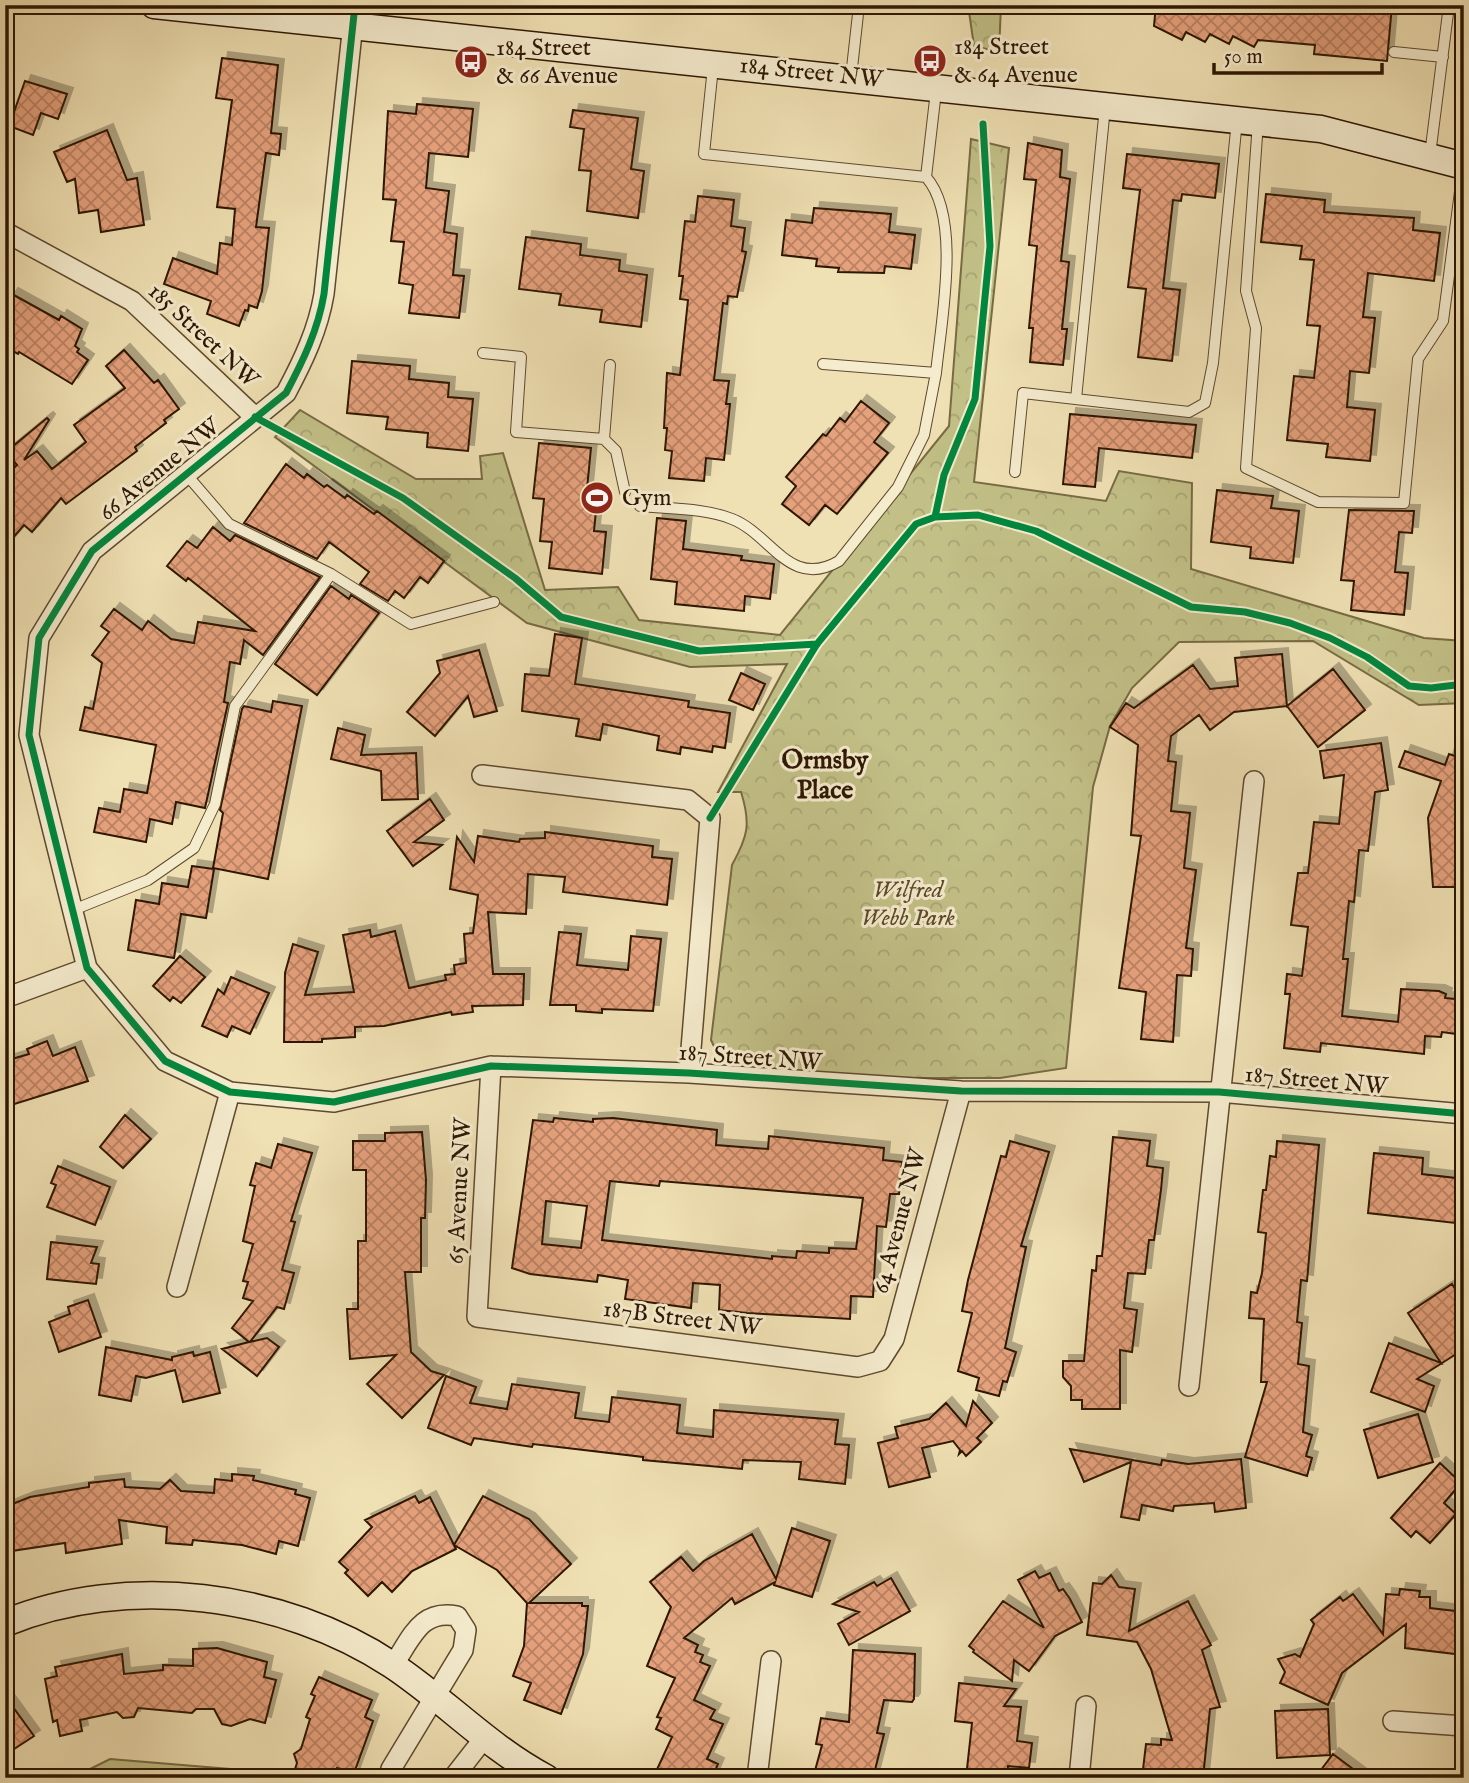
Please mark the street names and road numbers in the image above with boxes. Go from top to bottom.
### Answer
street label: 184 Street NW [738,50,885,96]
street label: 185 Street NW [141,277,266,396]
street label: 66 Avenue NW [93,411,228,529]
street label: 187 Street NW [677,1038,824,1079]
street label: 187 Street NW [1243,1059,1390,1103]
street label: 65 Avenue NW [441,1116,479,1265]
street label: 64 Avenue NW [866,1144,935,1297]
street label: 187B Street NW [601,1294,764,1344]

